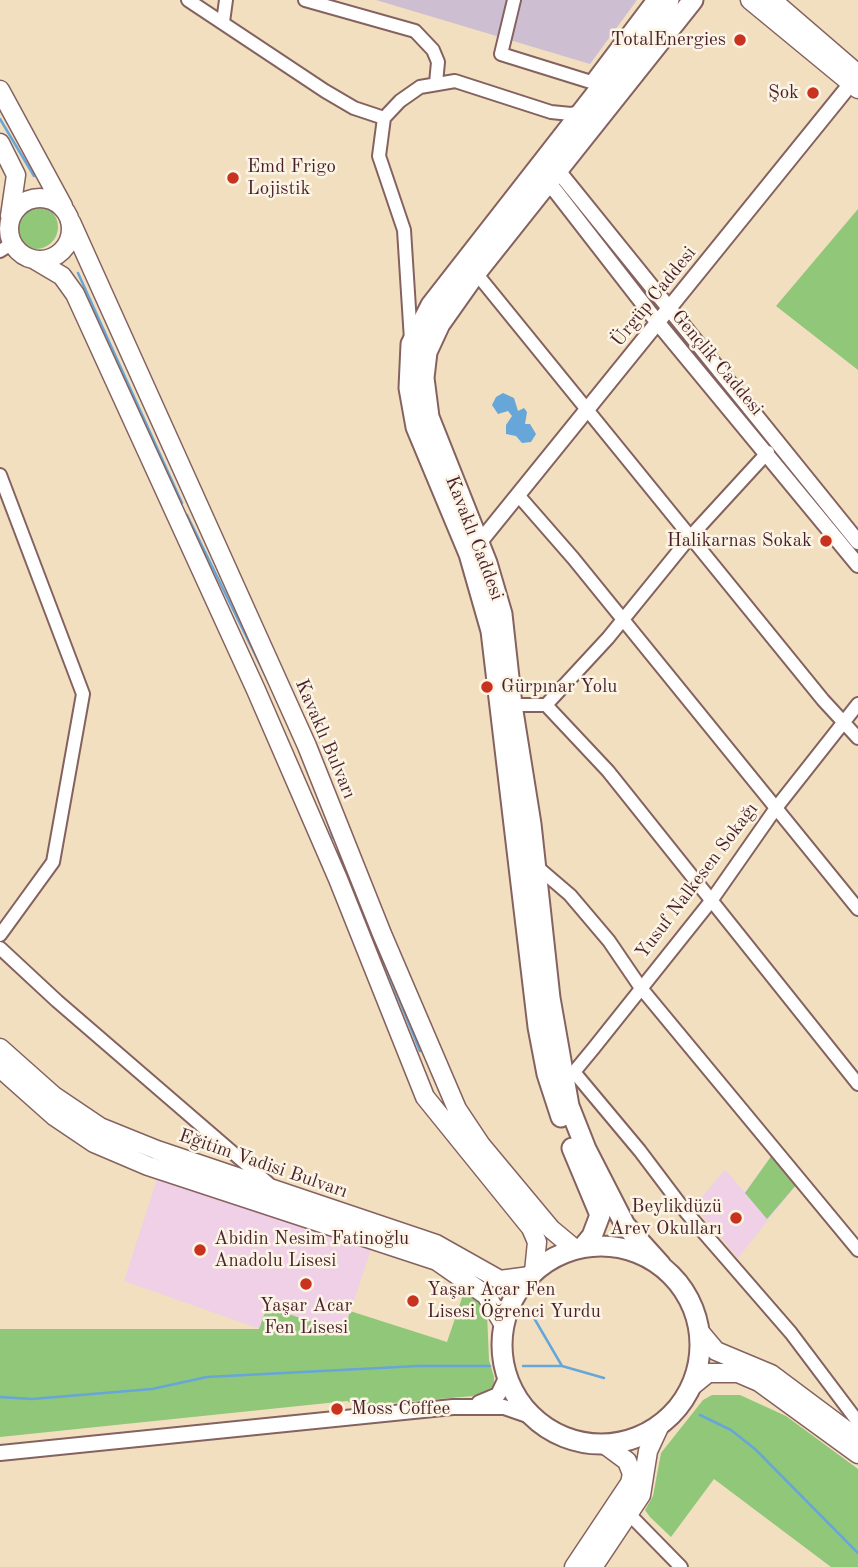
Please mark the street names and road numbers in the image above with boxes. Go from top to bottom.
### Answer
street label: Ürgüp Caddesi [607,242,701,352]
street label: Gençlik Caddesi [666,306,768,420]
street label: Kavaklı Caddesi [440,473,508,603]
street label: Kavaklı Bulvarı [290,676,360,802]
street label: Yusuf Nalkesen Sokağı [631,798,763,964]
street label: Eğitim Vadisi Bulvarı [176,1124,350,1204]

